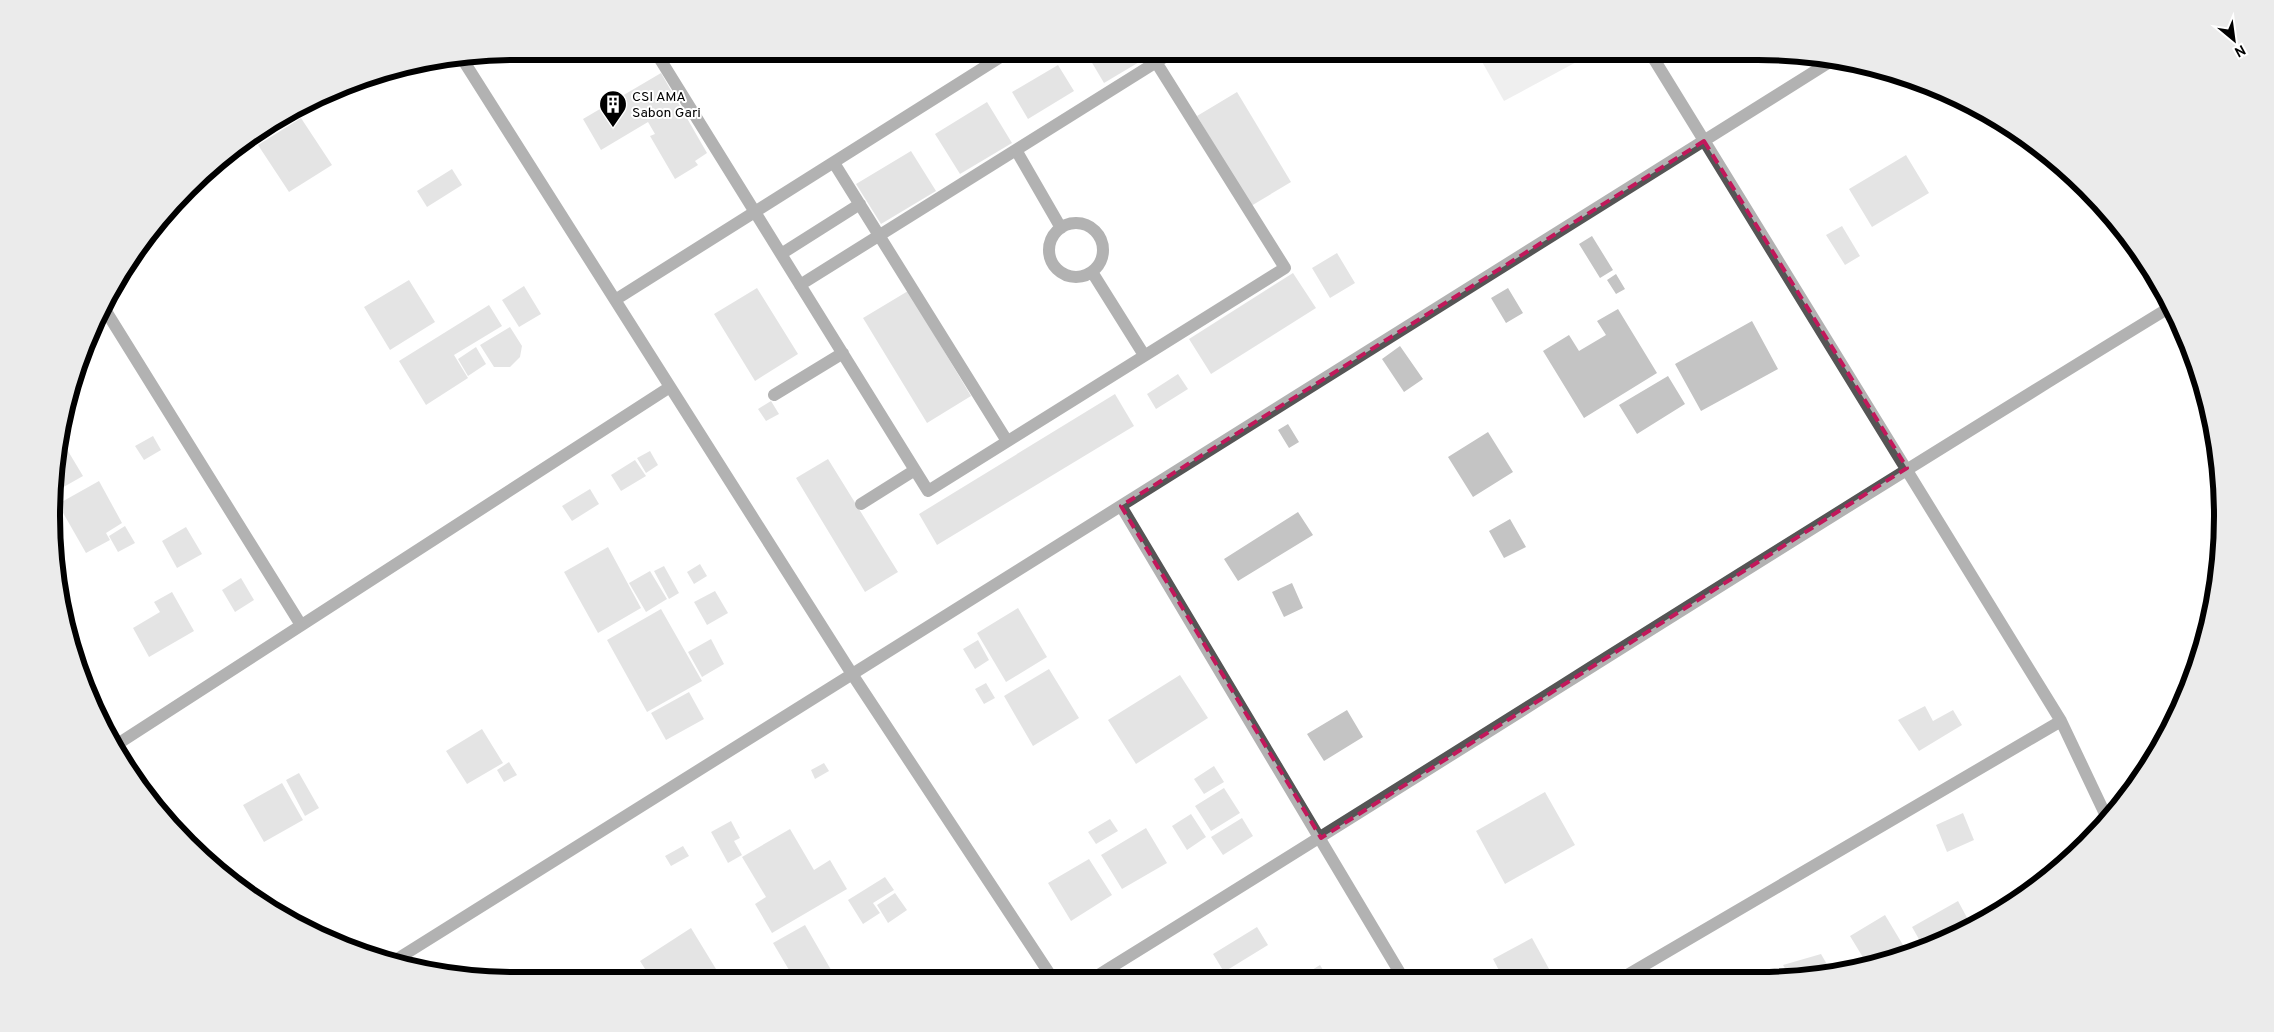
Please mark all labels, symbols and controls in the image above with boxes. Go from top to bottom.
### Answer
north arrow [2209,15,2259,65]
text: N [2231,40,2248,60]
building icon: CSI AMA Sabon Gari [598,89,628,128]
place label: CSI AMA Sabon Gari [632,89,701,122]

